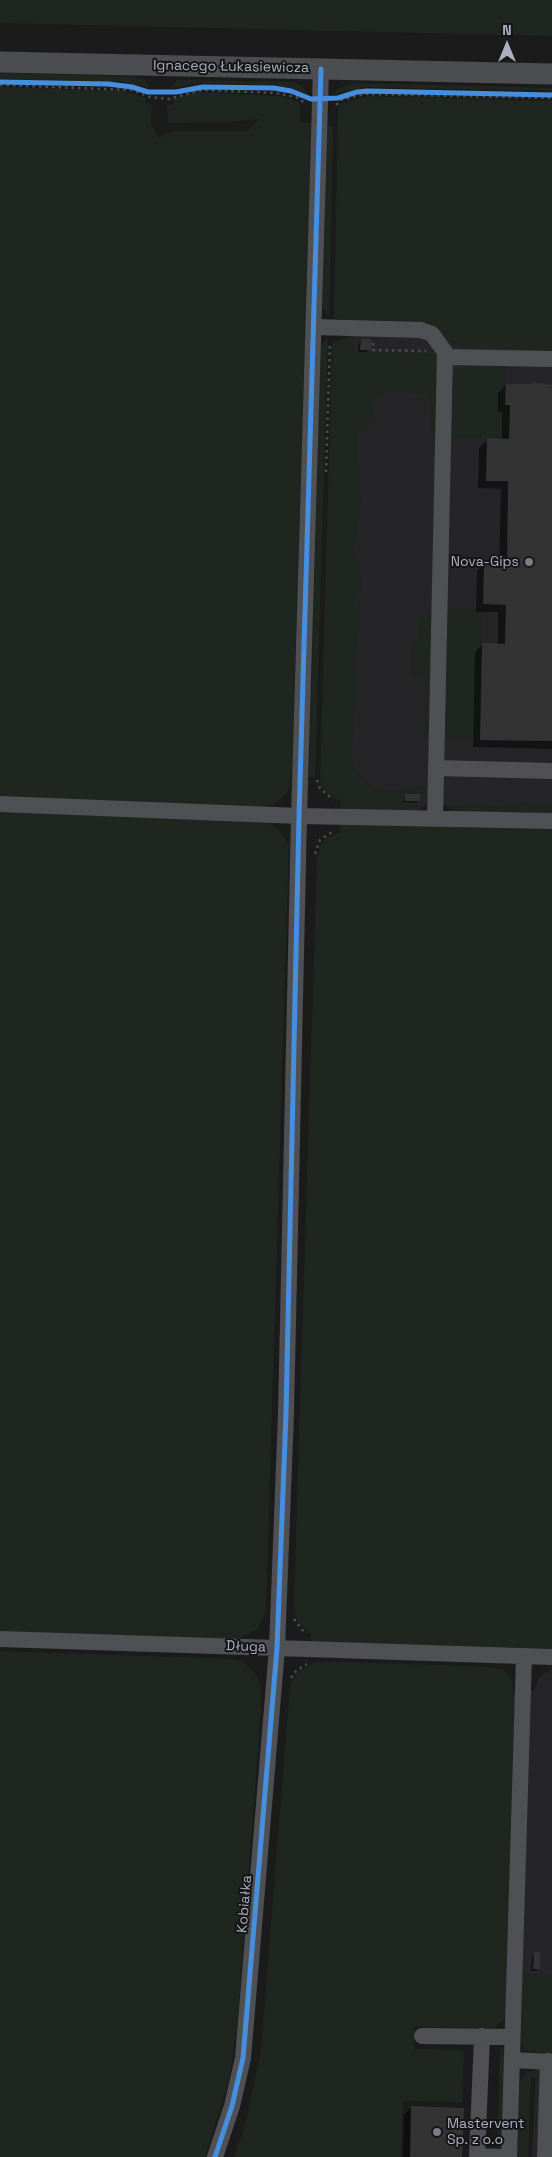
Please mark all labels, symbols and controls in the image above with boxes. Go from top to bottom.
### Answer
north arrow [482,20,532,70]
text: N [502,21,512,39]
street label: Ignacego Łukasiewicza [153,57,309,77]
place label: Nova-Gips [451,554,519,570]
marker: Nova-Gips [523,556,535,568]
street label: Długa [226,1638,266,1656]
street label: Kobiałka [234,1874,256,1934]
place label: Mastervent Sp. z o.o [447,2116,524,2148]
marker: Mastervent Sp. z o.o [431,2126,443,2138]

